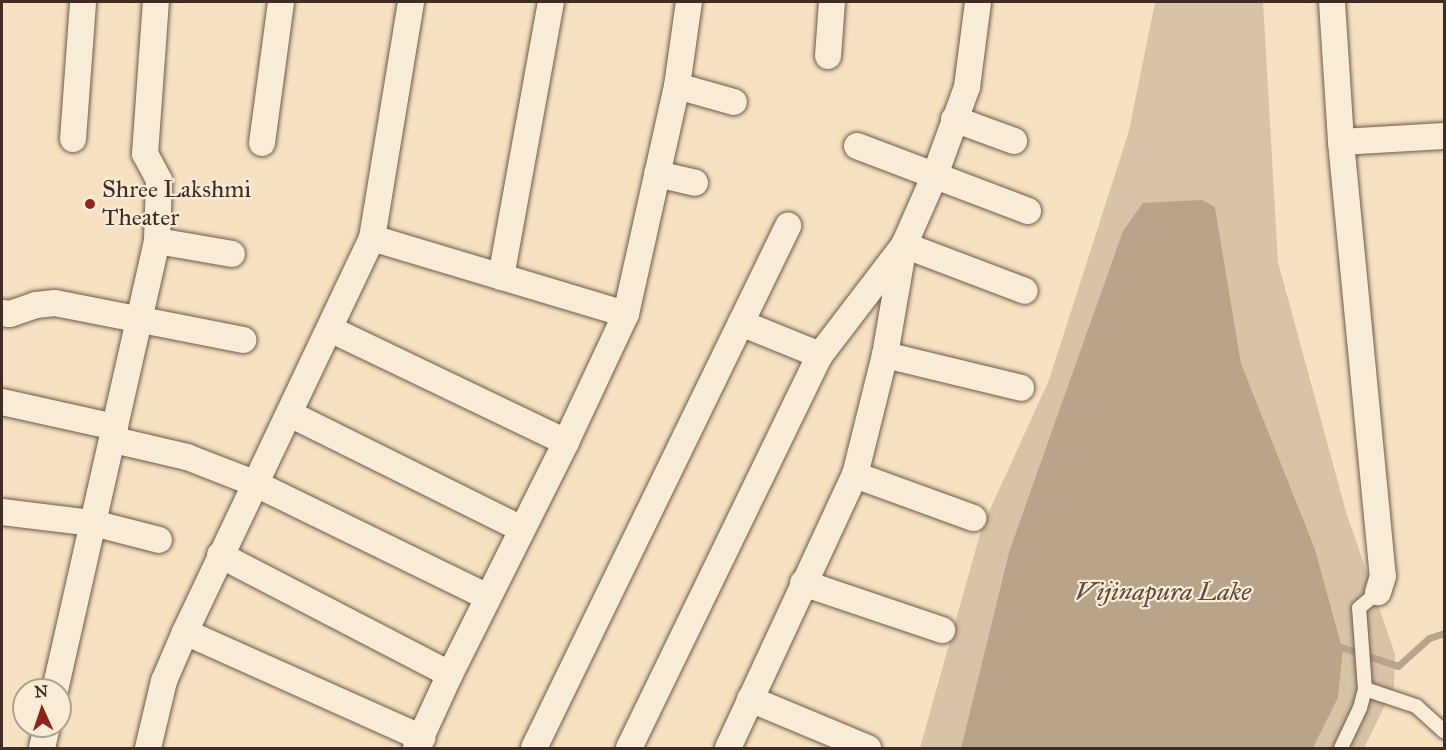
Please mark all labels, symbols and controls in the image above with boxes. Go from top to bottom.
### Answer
place label: Shree Lakshmi Theater [102,176,251,232]
marker: Shree Lakshmi Theater [83,197,97,211]
water label: Vijinapura Lake [1075,576,1251,608]
north arrow [12,678,72,738]
text: N [34,682,48,701]

